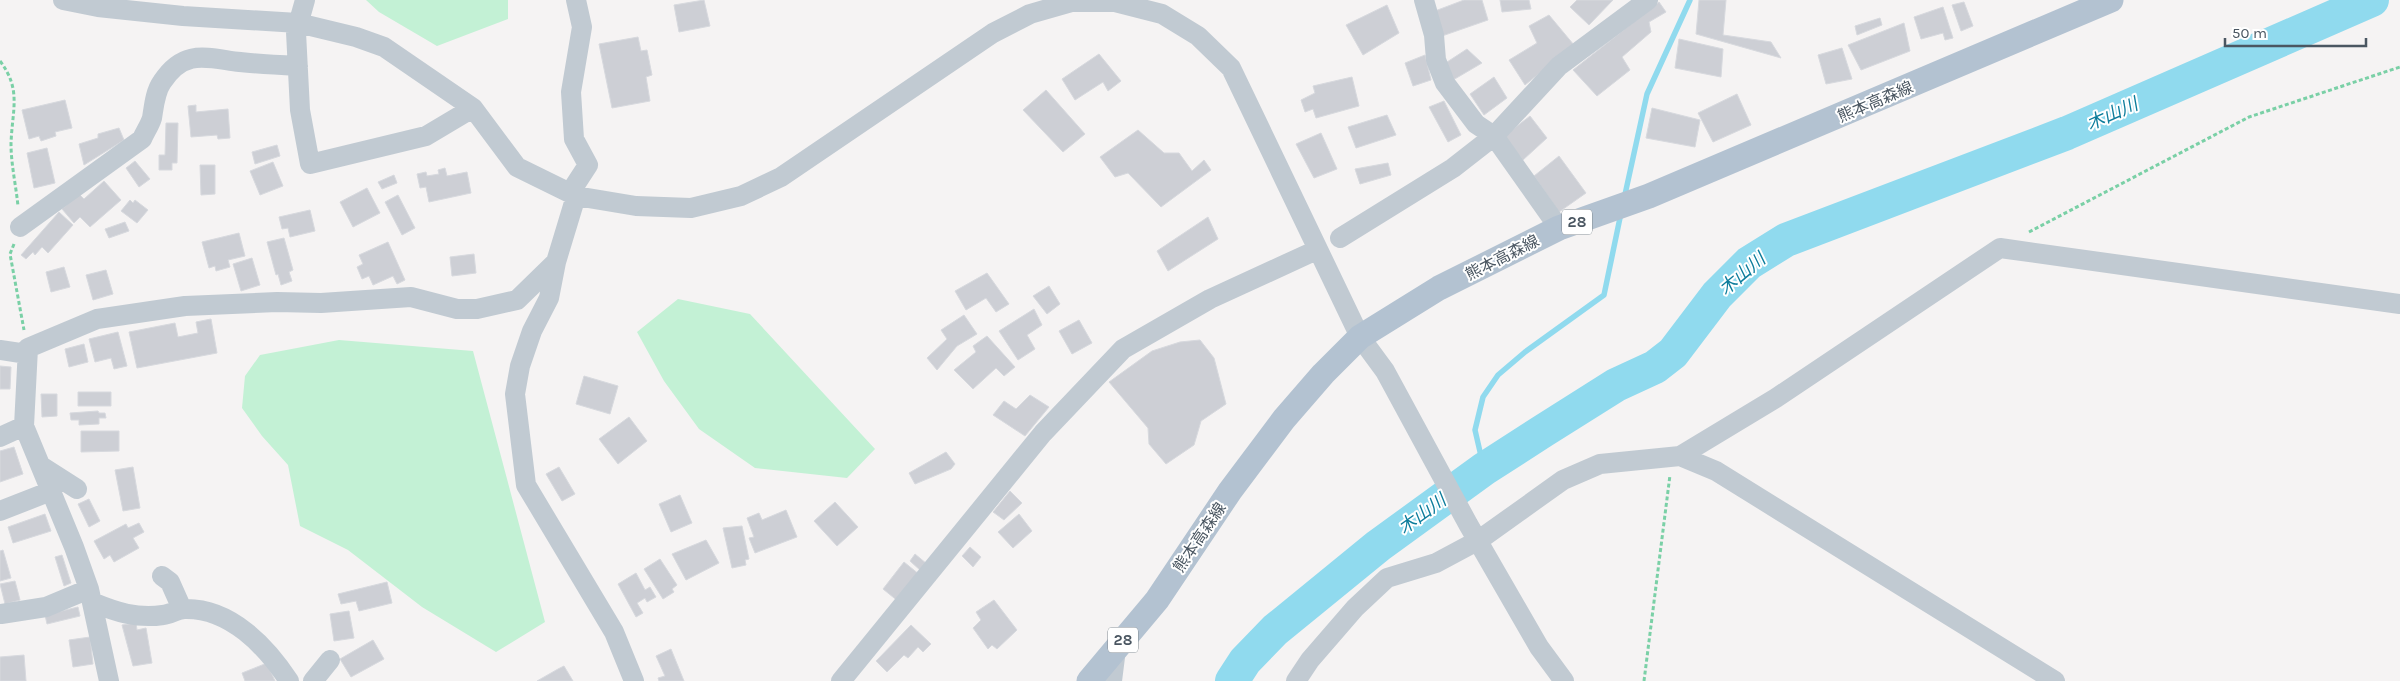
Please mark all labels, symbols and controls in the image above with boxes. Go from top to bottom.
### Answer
scale bar [2225,15,2366,47]
text: 50 m [2232,24,2267,42]
street label: 熊本高森線 [1835,77,1916,126]
water label: 木山川 [2083,92,2143,135]
road number: 28 [1562,210,1592,234]
street label: 熊本高森線 [1462,231,1542,284]
water label: 木山川 [1714,247,1771,300]
water label: 木山川 [1394,488,1452,539]
street label: 熊本高森線 [1169,499,1230,576]
road number: 28 [1108,628,1138,652]

